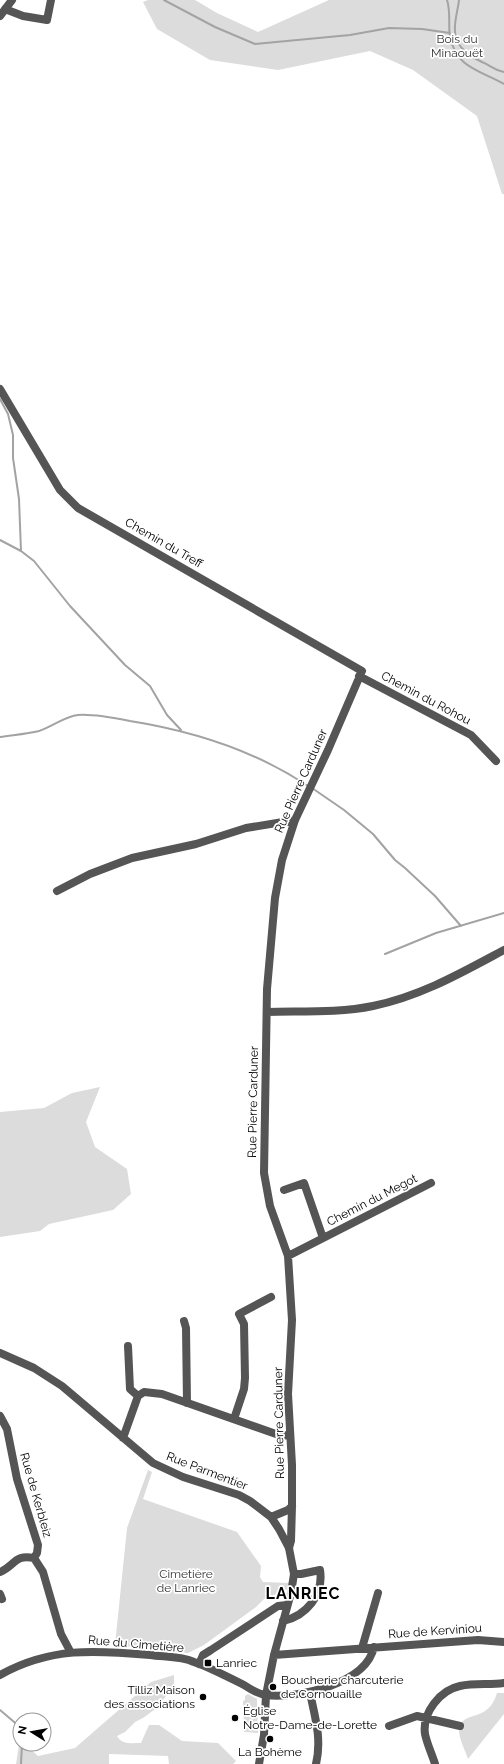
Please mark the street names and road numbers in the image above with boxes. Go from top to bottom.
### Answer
street label: Chemin du Treff [123,515,206,571]
street label: Chemin du Rohou [379,668,473,728]
street label: Rue Pierre Carduner [272,726,331,835]
street label: Rue Pierre Carduner [245,1045,261,1158]
street label: Chemin du Megot [324,1171,420,1229]
street label: Rue Pierre Carduner [271,1366,287,1479]
street label: Rue Parmentier [164,1449,250,1493]
street label: Rue de Kerbleiz [17,1451,55,1539]
street label: Rue de Kerviniou [388,1621,482,1641]
street label: Rue du Cimetière [87,1633,185,1655]

